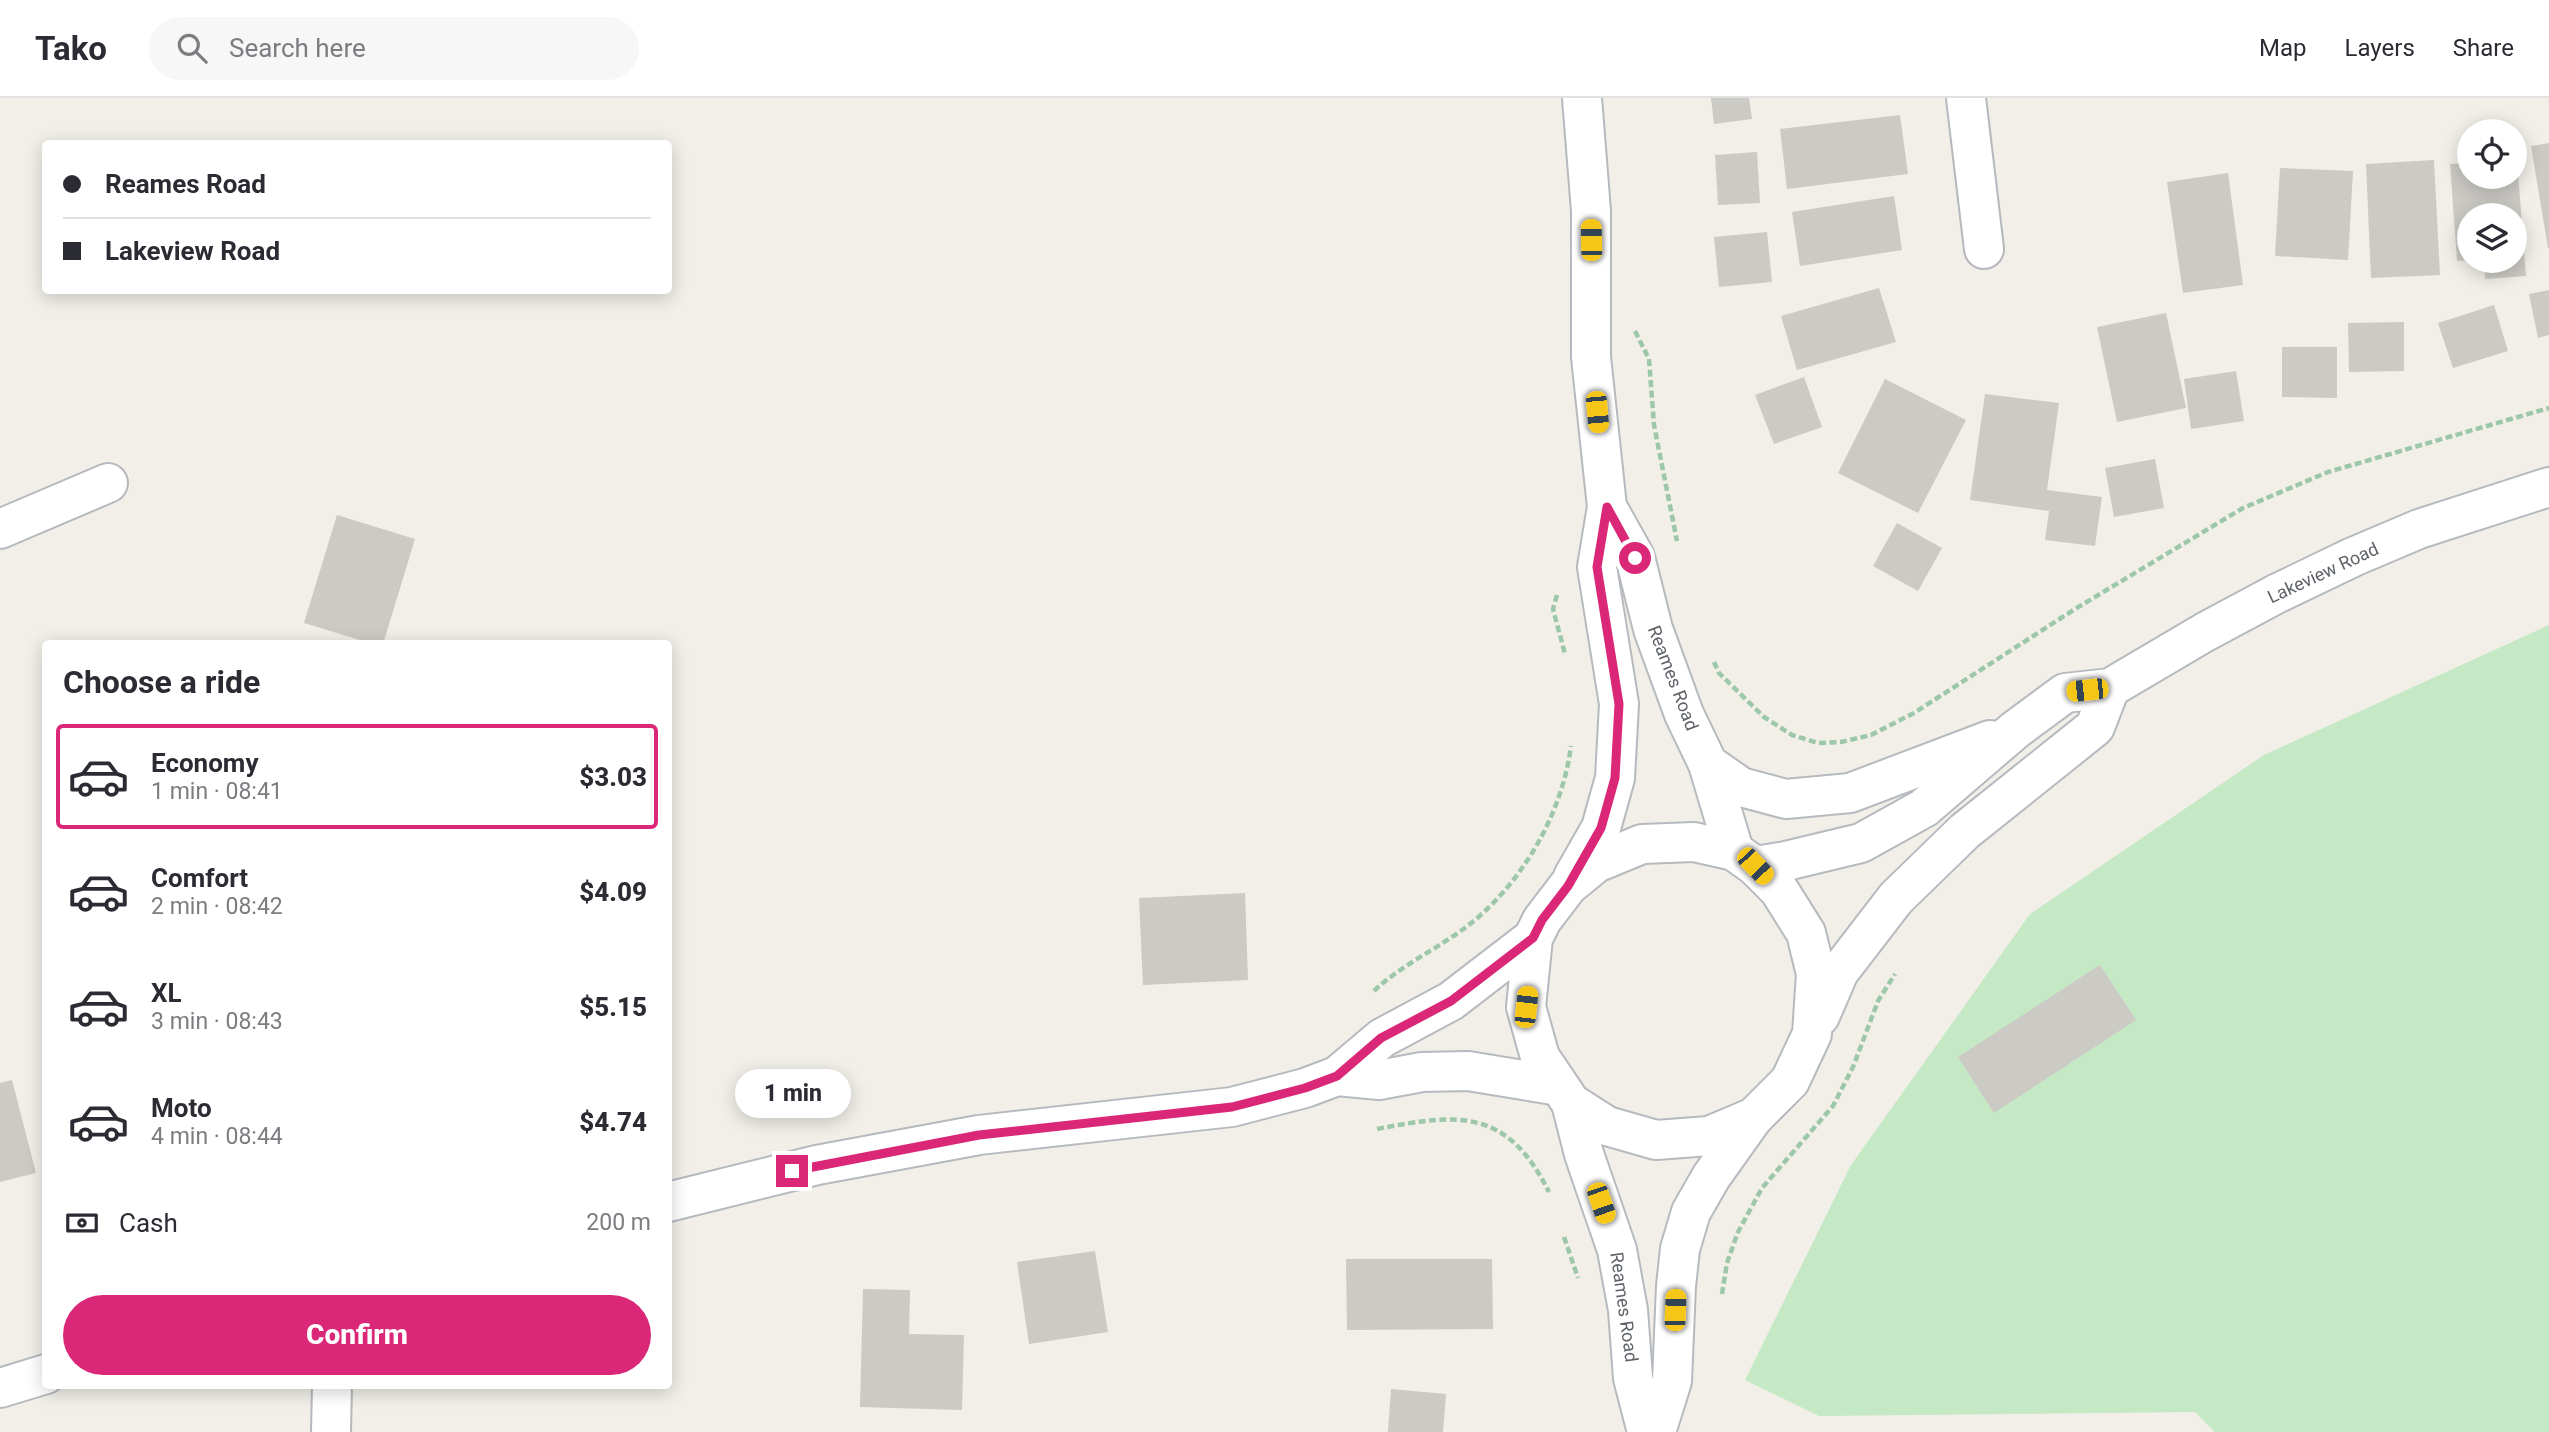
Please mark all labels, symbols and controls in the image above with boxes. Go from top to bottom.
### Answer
search box [149,17,639,80]
text: Tako [35,29,107,68]
icon: search [173,29,211,67]
text: Search here [229,33,366,63]
text: Map [2259,34,2307,62]
text: Layers [2345,34,2415,62]
text: Share [2453,34,2514,62]
map controls [2457,119,2527,273]
button: locate [2457,119,2527,189]
text: Reames Road [105,169,266,199]
button: layers [2457,203,2527,273]
car [1581,219,1602,261]
text: Lakeview Road [105,236,280,266]
car [1585,390,1610,434]
street label: Lakeview Road [2264,538,2382,607]
route start [1619,542,1651,574]
street label: Reames Road [1644,622,1703,733]
text: Choose a ride [63,663,260,701]
car [2066,677,2109,703]
icon: car [67,745,130,808]
text: Economy [151,748,258,778]
text: $3.03 [579,762,647,792]
text: 1 min · 08:41 [151,778,283,805]
car [1733,844,1778,888]
icon: car [67,860,130,923]
text: Comfort [151,863,248,893]
text: $4.09 [579,877,647,907]
text: 2 min · 08:42 [151,893,283,920]
icon: car [67,975,130,1038]
text: XL [151,978,182,1008]
car [1514,985,1539,1029]
text: $5.15 [579,992,647,1022]
text: 3 min · 08:43 [151,1008,283,1035]
callout: 1 min [734,1070,850,1118]
text: 1 min [764,1080,822,1107]
icon: car [67,1090,130,1153]
text: Moto [151,1093,212,1123]
text: $4.74 [579,1107,647,1137]
text: 4 min · 08:44 [151,1123,283,1150]
route end [776,1155,808,1187]
car [1585,1180,1618,1226]
icon: cash [63,1204,101,1242]
text: Cash [119,1208,178,1238]
text: 200 m [586,1209,651,1236]
street label: Reames Road [1606,1251,1643,1363]
car [1664,1289,1687,1331]
button: Confirm [63,1295,651,1375]

